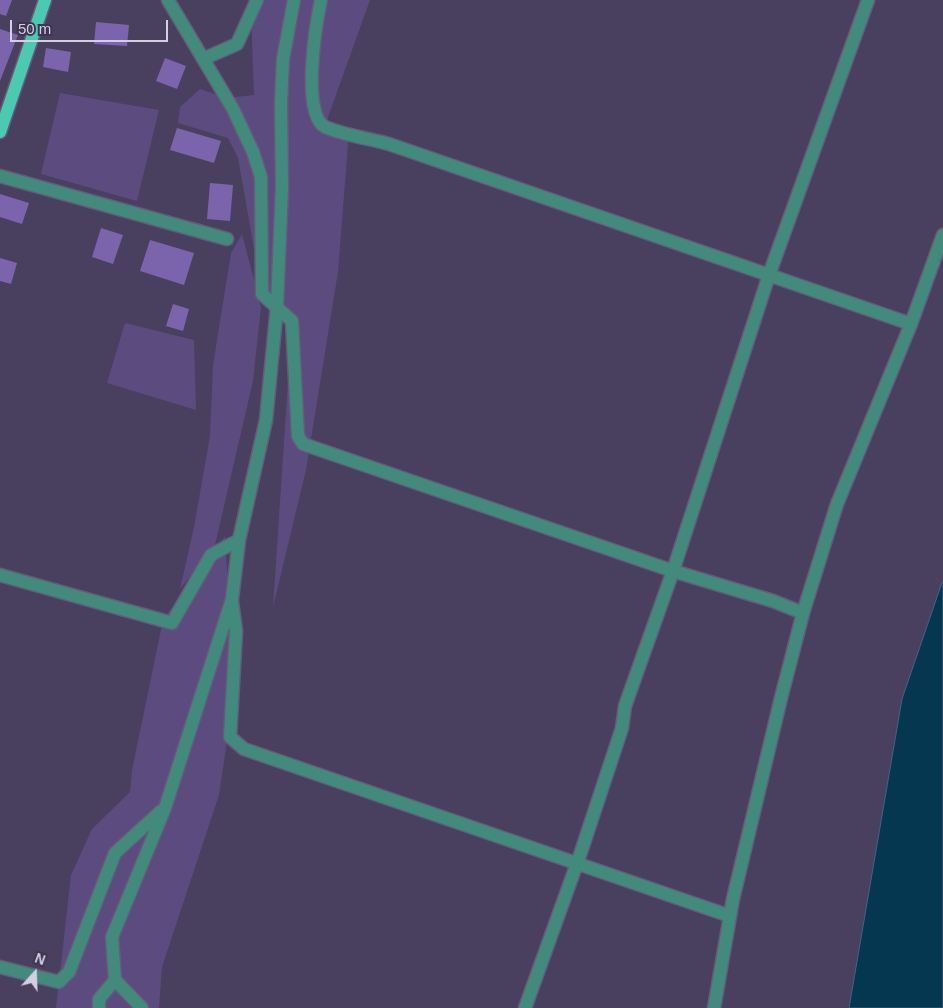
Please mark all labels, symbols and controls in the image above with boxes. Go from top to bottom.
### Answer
scale bar [12,10,170,42]
text: 50 m [18,20,51,37]
north arrow [10,948,60,998]
text: N [33,950,48,968]

